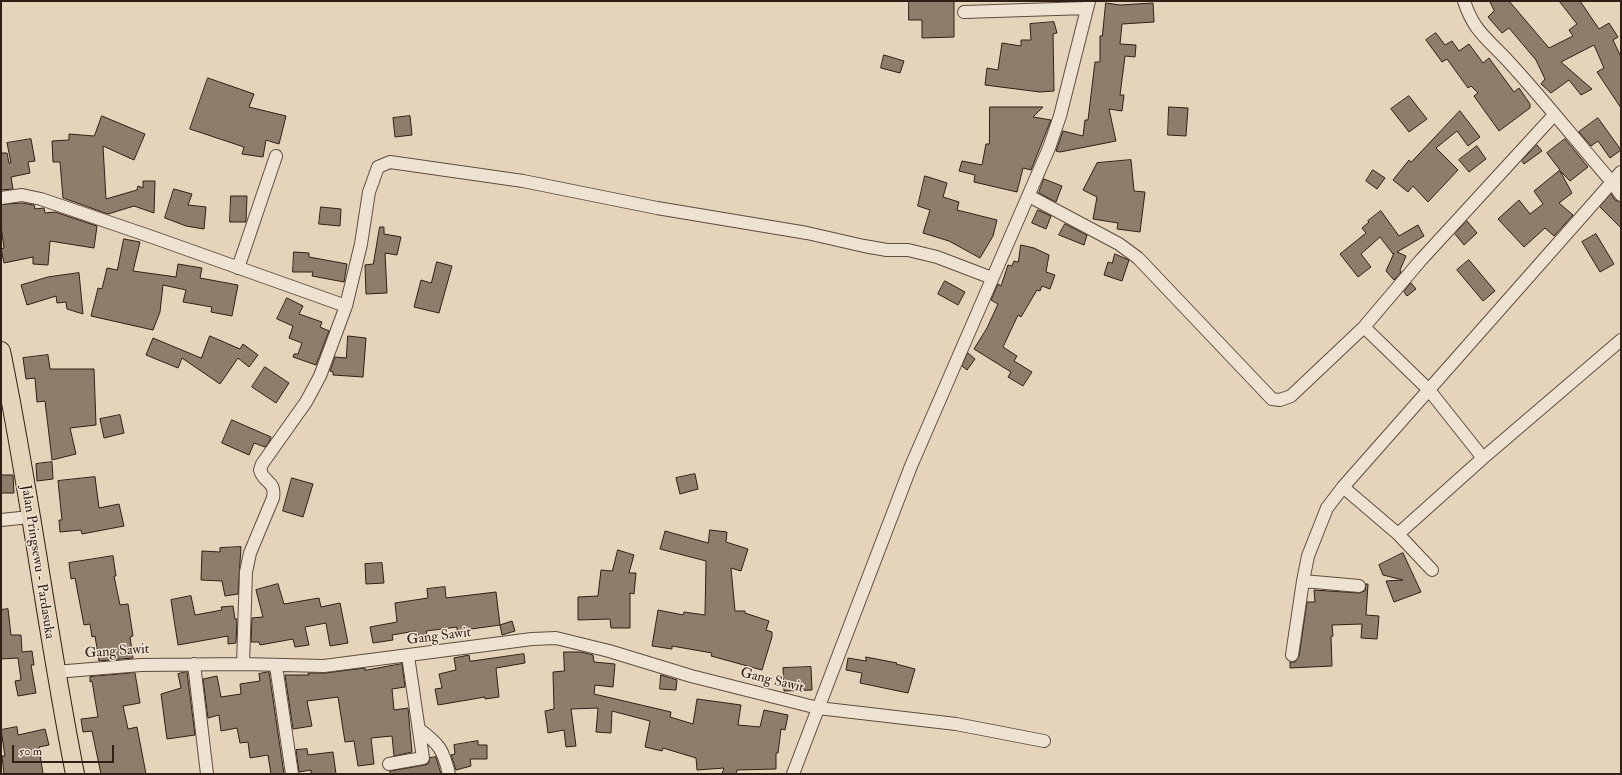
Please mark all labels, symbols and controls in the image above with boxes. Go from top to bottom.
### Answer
street label: Jalan Pringsewu - Pardasuka [17,484,57,640]
street label: Gang Sawit [406,625,472,649]
street label: Gang Sawit [84,641,150,663]
street label: Gang Sawit [739,665,805,697]
scale bar [14,737,116,763]
text: 50 m [19,744,42,759]

